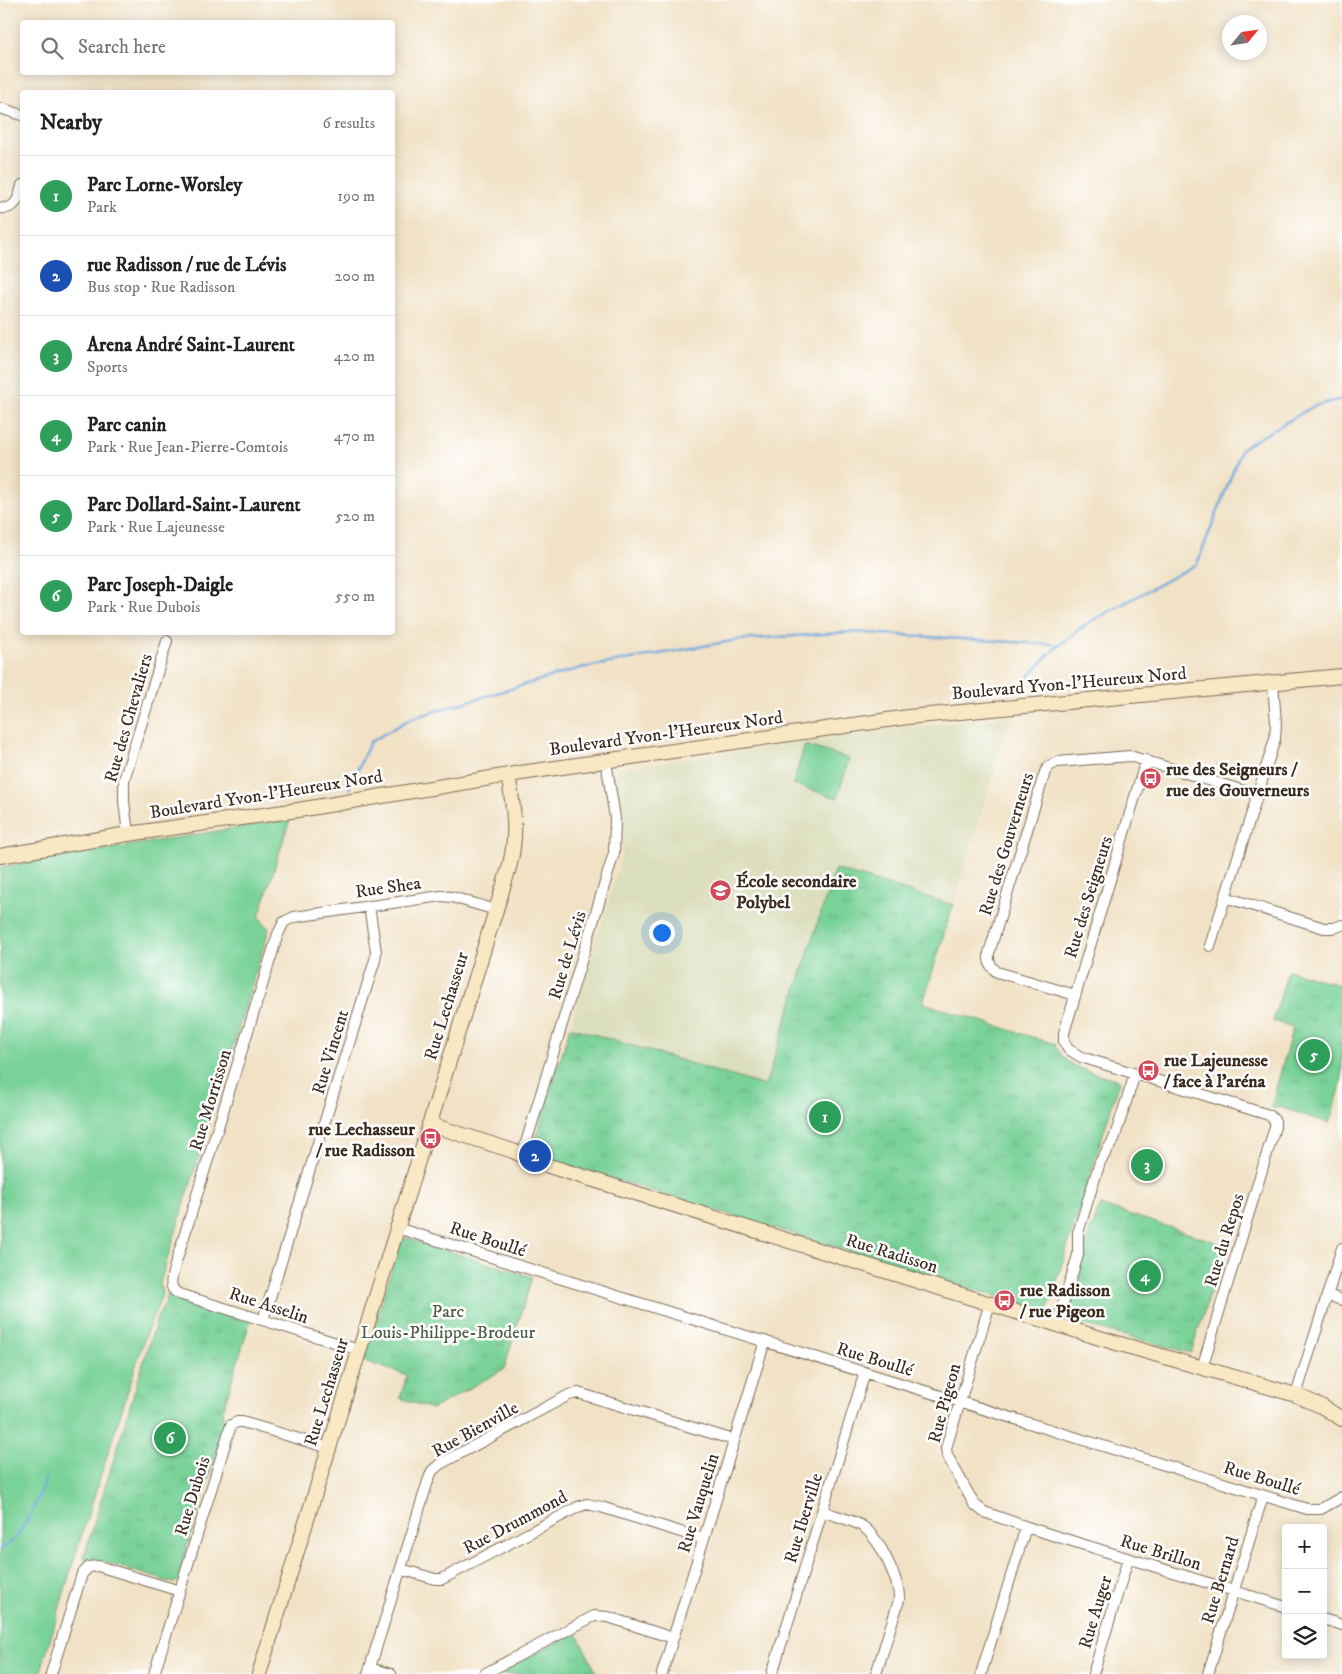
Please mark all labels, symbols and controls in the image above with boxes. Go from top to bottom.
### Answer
north arrow [1222,15,1267,60]
search box [20,20,395,75]
icon: search [38,34,66,62]
text: Search here [78,36,166,59]
text: Nearby [40,110,102,136]
text: 6 results [322,113,375,133]
text: Parc Lorne-Worsley [87,174,242,197]
text: 1 [53,186,59,206]
text: 190 m [337,186,375,206]
text: Park [87,197,117,217]
text: rue Radisson / rue de Lévis [87,254,286,277]
text: 2 [52,266,60,286]
text: 200 m [334,266,375,286]
text: Bus stop · Rue Radisson [87,277,235,297]
text: Arena André Saint-Laurent [87,334,295,357]
text: 3 [53,346,59,366]
text: 420 m [334,346,375,366]
text: Sports [87,357,128,377]
text: Parc canin [87,414,166,437]
text: 4 [51,426,61,446]
text: 470 m [334,426,375,446]
text: Park · Rue Jean-Pierre-Comtois [87,437,288,457]
text: Parc Dollard-Saint-Laurent [87,494,301,517]
text: 5 [52,506,60,526]
text: 520 m [335,506,375,526]
text: Park · Rue Lajeunesse [87,517,225,537]
text: Parc Joseph-Daigle [87,574,233,597]
text: 6 [52,586,60,606]
text: 550 m [335,586,375,606]
text: Park · Rue Dubois [87,597,200,617]
street label: Rue des Chevaliers [100,651,158,785]
street label: Boulevard Yvon-l'Heureux Nord [951,663,1187,705]
street label: Boulevard Yvon-l'Heureux Nord [548,707,784,761]
place label: rue des Seigneurs / rue des Gouverneurs [1166,759,1309,802]
street label: Boulevard Yvon-l'Heureux Nord [148,766,384,824]
bus stop icon: rue des Seigneurs / rue des Gouverneurs [1138,767,1162,791]
street label: Rue des Gouverneurs [975,770,1039,919]
street label: Rue des Seigneurs [1060,833,1118,961]
place label: École secondaire Polybel [736,870,857,914]
street label: Rue Shea [354,872,423,903]
school or university icon: École secondaire Polybel [708,879,732,903]
street label: Rue de Lévis [544,908,592,1002]
your location [649,920,675,946]
street label: Rue Lechasseur [420,949,474,1063]
street label: Rue Vincent [308,1007,354,1097]
pin: 5 [1298,1036,1330,1074]
street label: Rue Morrisson [185,1046,237,1154]
place label: rue Lajeunesse / face à l'aréna [1163,1050,1269,1093]
bus stop icon: rue Lajeunesse / face à l'aréna [1136,1058,1160,1082]
pin: 1 [809,1098,841,1136]
place label: rue Lechasseur / rue Radisson [308,1119,416,1162]
bus stop icon: rue Lechasseur / rue Radisson [419,1127,443,1151]
pin: 2 [519,1137,551,1175]
pin: 3 [1131,1146,1163,1184]
street label: Rue du Repos [1200,1191,1250,1290]
street label: Rue Boullé [447,1217,529,1263]
street label: Rue Radisson [843,1229,941,1279]
pin: 4 [1129,1257,1161,1295]
place label: rue Radisson / rue Pigeon [1019,1280,1111,1323]
street label: Rue Asselin [226,1283,312,1329]
bus stop icon: rue Radisson / rue Pigeon [992,1288,1016,1312]
park label: Parc Louis-Philippe-Brodeur [361,1301,535,1344]
street label: Rue Lechasseur [300,1335,354,1449]
street label: Rue Boullé [834,1338,916,1382]
street label: Rue Pigeon [924,1361,966,1445]
street label: Rue Bienville [428,1397,523,1463]
pin: 6 [154,1419,186,1457]
street label: Rue Vauquelin [673,1450,725,1556]
street label: Rue Dubois [170,1454,215,1539]
street label: Rue Boullé [1221,1457,1303,1501]
street label: Rue Iberville [780,1471,828,1566]
street label: Rue Drummond [460,1486,571,1560]
map controls [1282,1524,1327,1659]
button: + [1282,1524,1327,1569]
street label: Rue Brillon [1118,1530,1204,1576]
street label: Rue Bernard [1197,1534,1245,1627]
button: − [1282,1569,1327,1614]
street label: Rue Auger [1074,1573,1118,1651]
button: layers [1282,1614,1327,1659]

